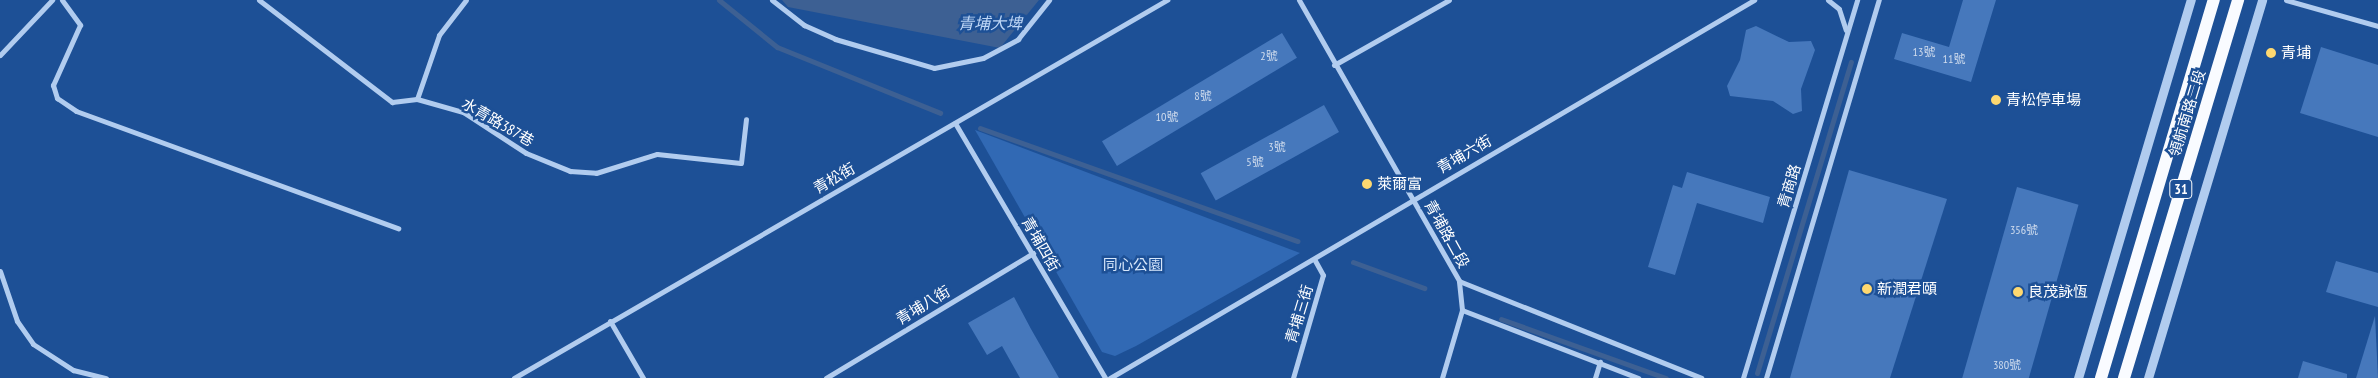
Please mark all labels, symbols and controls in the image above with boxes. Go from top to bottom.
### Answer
water label: 青埔大埤 [958,13,1022,33]
place label: 青埔 [2281,44,2311,62]
house number: 13號 [1913,45,1935,59]
marker: 青埔 [2265,47,2277,59]
house number: 2號 [1260,49,1278,63]
house number: 11號 [1943,52,1965,66]
street label: 領航南路二段 [2165,67,2209,159]
house number: 8號 [1194,89,1212,103]
place label: 青松停車場 [2006,91,2081,109]
street label: 水青路387巷 [459,94,537,150]
marker: 青松停車場 [1990,94,2002,106]
house number: 10號 [1156,110,1178,124]
street label: 青埔六街 [1434,131,1494,177]
house number: 3號 [1268,140,1286,154]
house number: 5號 [1246,155,1264,169]
street label: 青松街 [810,159,858,197]
street label: 青商路 [1774,162,1804,210]
place label: 萊爾富 [1377,175,1422,193]
marker: 萊爾富 [1361,178,1373,190]
road number: 31 [2168,178,2194,200]
street label: 青埔路二段 [1421,197,1473,271]
street label: 青埔四街 [1018,214,1064,274]
house number: 356號 [2010,223,2038,237]
park label: 同心公園 [1103,256,1163,274]
place label: 新潤君頤 [1877,280,1937,298]
street label: 青埔八街 [893,282,953,328]
street label: 青埔三街 [1282,283,1316,345]
marker: 新潤君頤 [1861,283,1873,295]
place label: 良茂詠恆 [2028,283,2088,301]
marker: 良茂詠恆 [2012,286,2024,298]
house number: 380號 [1993,358,2021,372]

